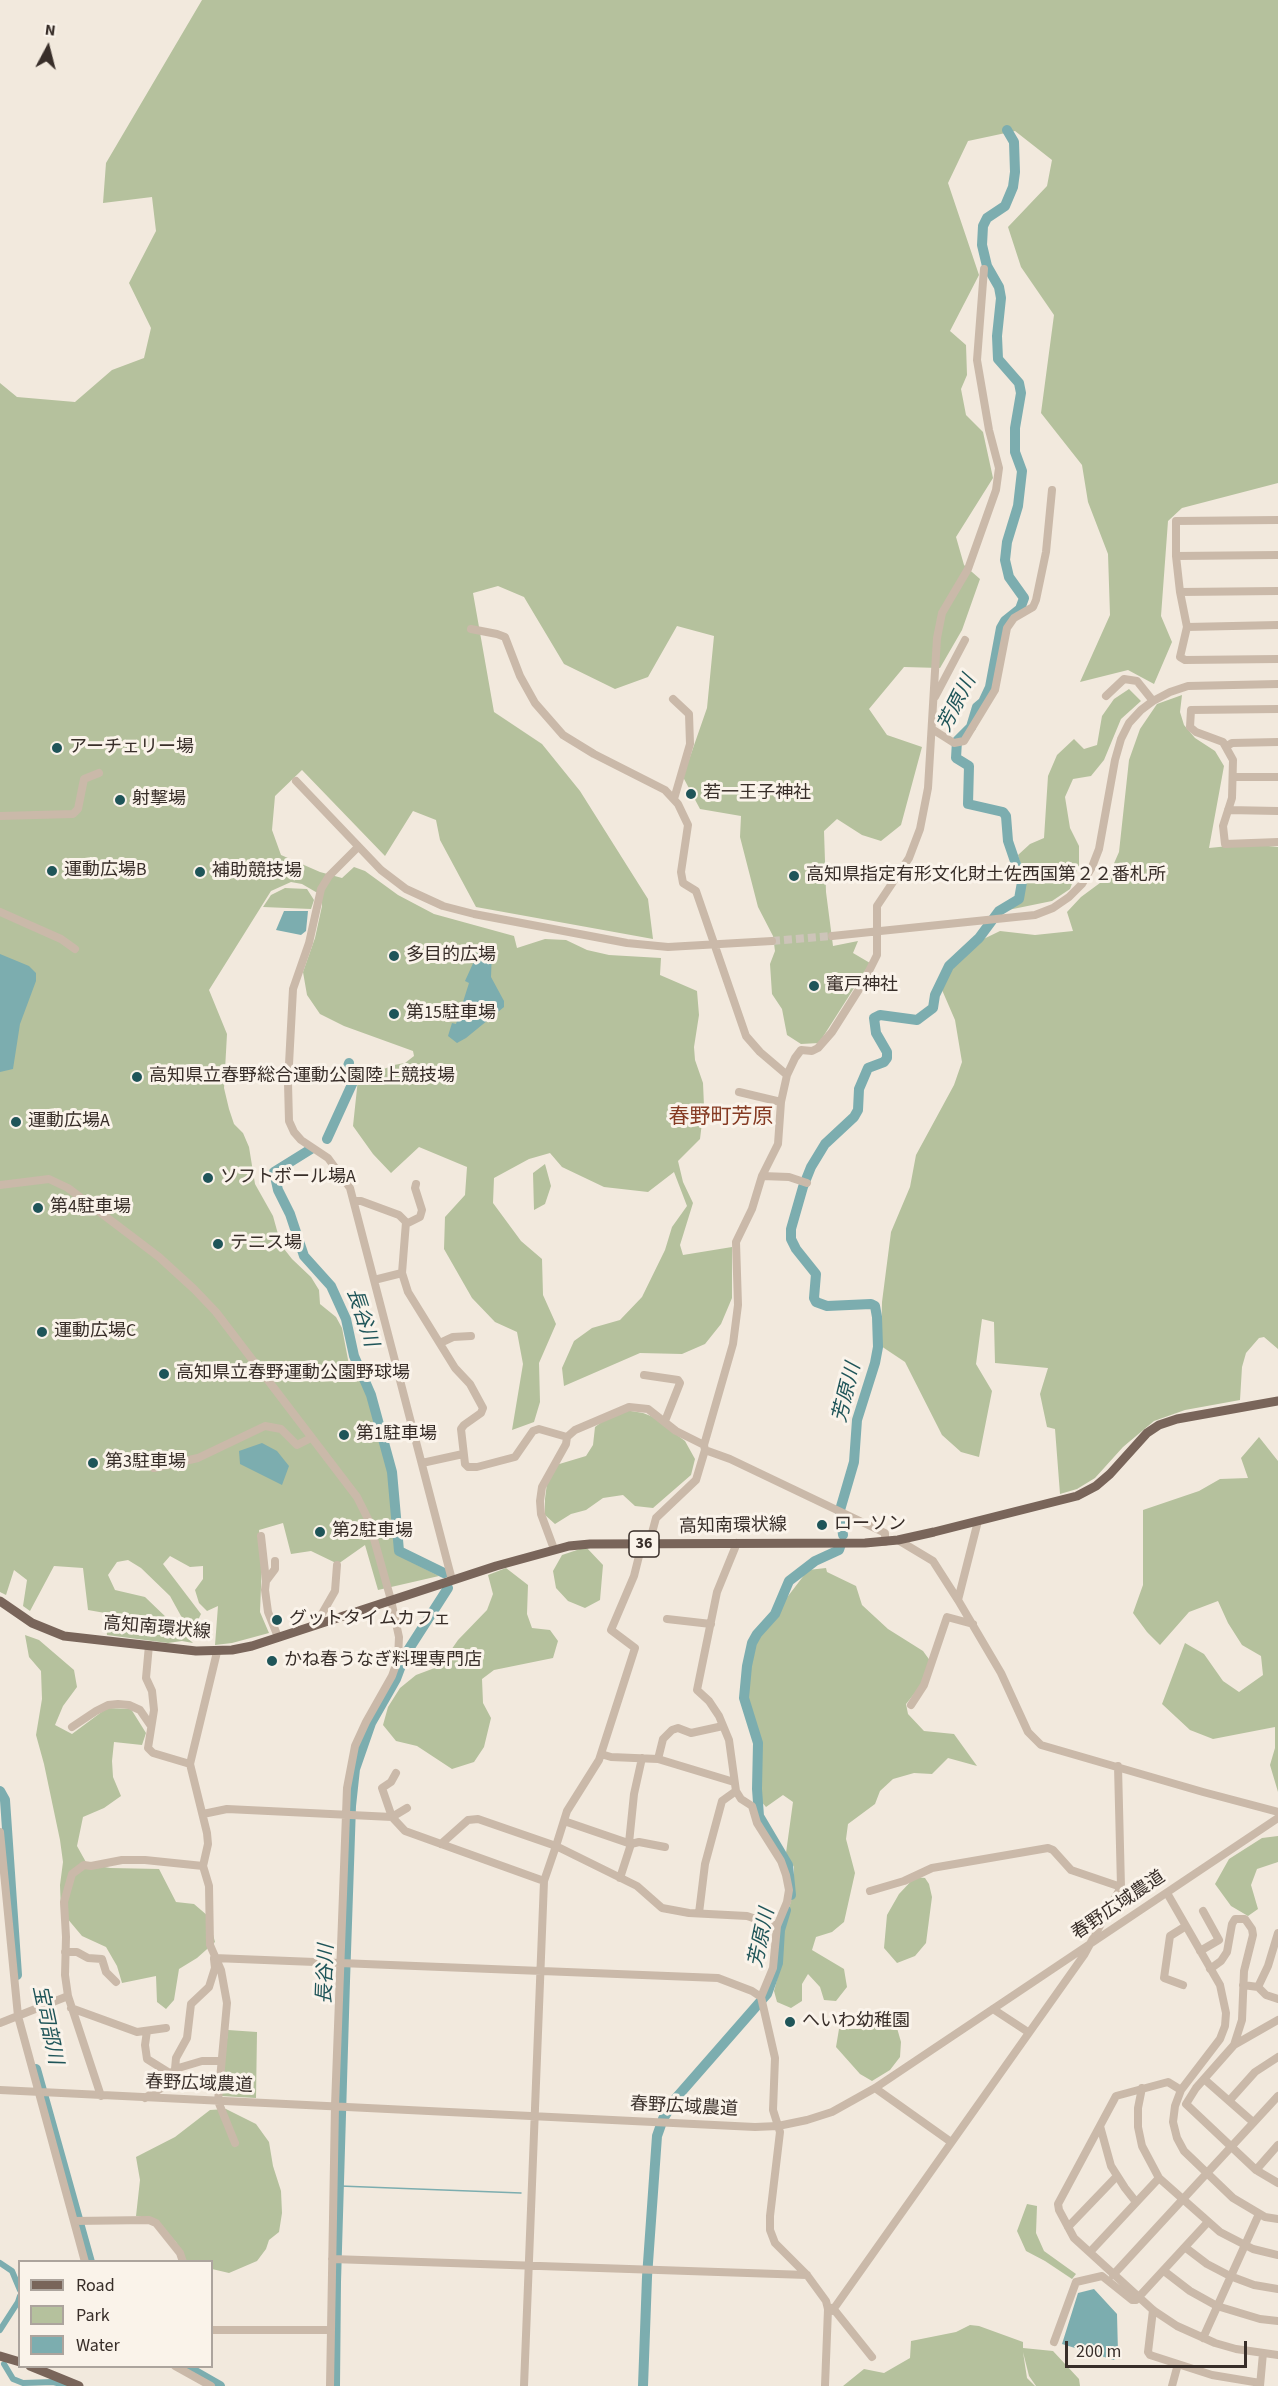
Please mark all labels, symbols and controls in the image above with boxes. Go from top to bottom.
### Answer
north arrow [18,18,78,78]
text: N [44,19,57,42]
water label: 芳原川 [934,672,982,736]
place label: アーチェリー場 [69,737,194,759]
marker: アーチェリー場 [50,741,64,755]
place label: 若一王子神社 [703,783,811,805]
marker: 若一王子神社 [684,787,698,801]
place label: 射撃場 [132,789,186,811]
marker: 射撃場 [113,793,127,807]
place label: 運動広場B [64,860,147,882]
place label: 補助競技場 [212,861,302,883]
marker: 運動広場B [45,864,59,878]
marker: 補助競技場 [193,865,207,879]
place label: 高知県指定有形文化財土佐西国第２２番札所 [806,865,1166,887]
marker: 高知県指定有形文化財土佐西国第２２番札所 [787,869,801,883]
place label: 多目的広場 [406,945,496,967]
marker: 多目的広場 [387,949,401,963]
place label: 竃戸神社 [826,975,898,997]
marker: 竃戸神社 [807,979,821,993]
place label: 第15駐車場 [406,1003,496,1025]
marker: 第15駐車場 [387,1007,401,1021]
place label: 高知県立春野総合運動公園陸上競技場 [149,1066,455,1088]
marker: 高知県立春野総合運動公園陸上競技場 [130,1070,144,1084]
district label: 春野町芳原 [669,1105,773,1131]
place label: 運動広場A [28,1111,110,1133]
marker: 運動広場A [9,1115,23,1129]
place label: ソフトボール場A [220,1167,356,1189]
marker: ソフトボール場A [201,1171,215,1185]
place label: 第4駐車場 [50,1197,131,1219]
marker: 第4駐車場 [31,1201,45,1215]
place label: テニス場 [230,1233,302,1255]
marker: テニス場 [211,1237,225,1251]
water label: 長谷川 [340,1286,382,1350]
place label: 運動広場C [54,1321,136,1343]
marker: 運動広場C [35,1325,49,1339]
water label: 芳原川 [829,1361,867,1425]
place label: 高知県立春野運動公園野球場 [176,1363,410,1385]
marker: 高知県立春野運動公園野球場 [157,1367,171,1381]
place label: 第1駐車場 [356,1424,437,1446]
marker: 第1駐車場 [337,1428,351,1442]
place label: 第3駐車場 [105,1452,186,1474]
marker: 第3駐車場 [86,1456,100,1470]
place label: ローソン [834,1514,906,1536]
street label: 高知南環状線 [679,1515,787,1539]
marker: ローソン [815,1518,829,1532]
place label: 第2駐車場 [332,1521,413,1543]
marker: 第2駐車場 [313,1525,327,1539]
road number: 36 [629,1531,659,1557]
place label: グットタイムカフェ [289,1609,451,1631]
marker: グットタイムカフェ [270,1613,284,1627]
street label: 高知南環状線 [102,1614,212,1644]
place label: かね春うなぎ料理専門店 [284,1650,482,1672]
marker: かね春うなぎ料理専門店 [265,1654,279,1668]
street label: 春野広域農道 [1068,1867,1170,1945]
water label: 芳原川 [745,1906,781,1970]
water label: 長谷川 [314,1944,340,2004]
water label: 宝司部川 [26,1983,66,2067]
place label: へいわ幼稚園 [802,2011,910,2033]
marker: へいわ幼稚園 [783,2015,797,2029]
street label: 春野広域農道 [145,2072,253,2098]
street label: 春野広域農道 [630,2094,738,2122]
legend [18,2260,213,2368]
text: Road [76,2273,115,2298]
text: Park [76,2303,110,2328]
scale bar [1068,2329,1250,2367]
text: Water [76,2333,120,2358]
text: 200 m [1076,2339,1121,2364]

